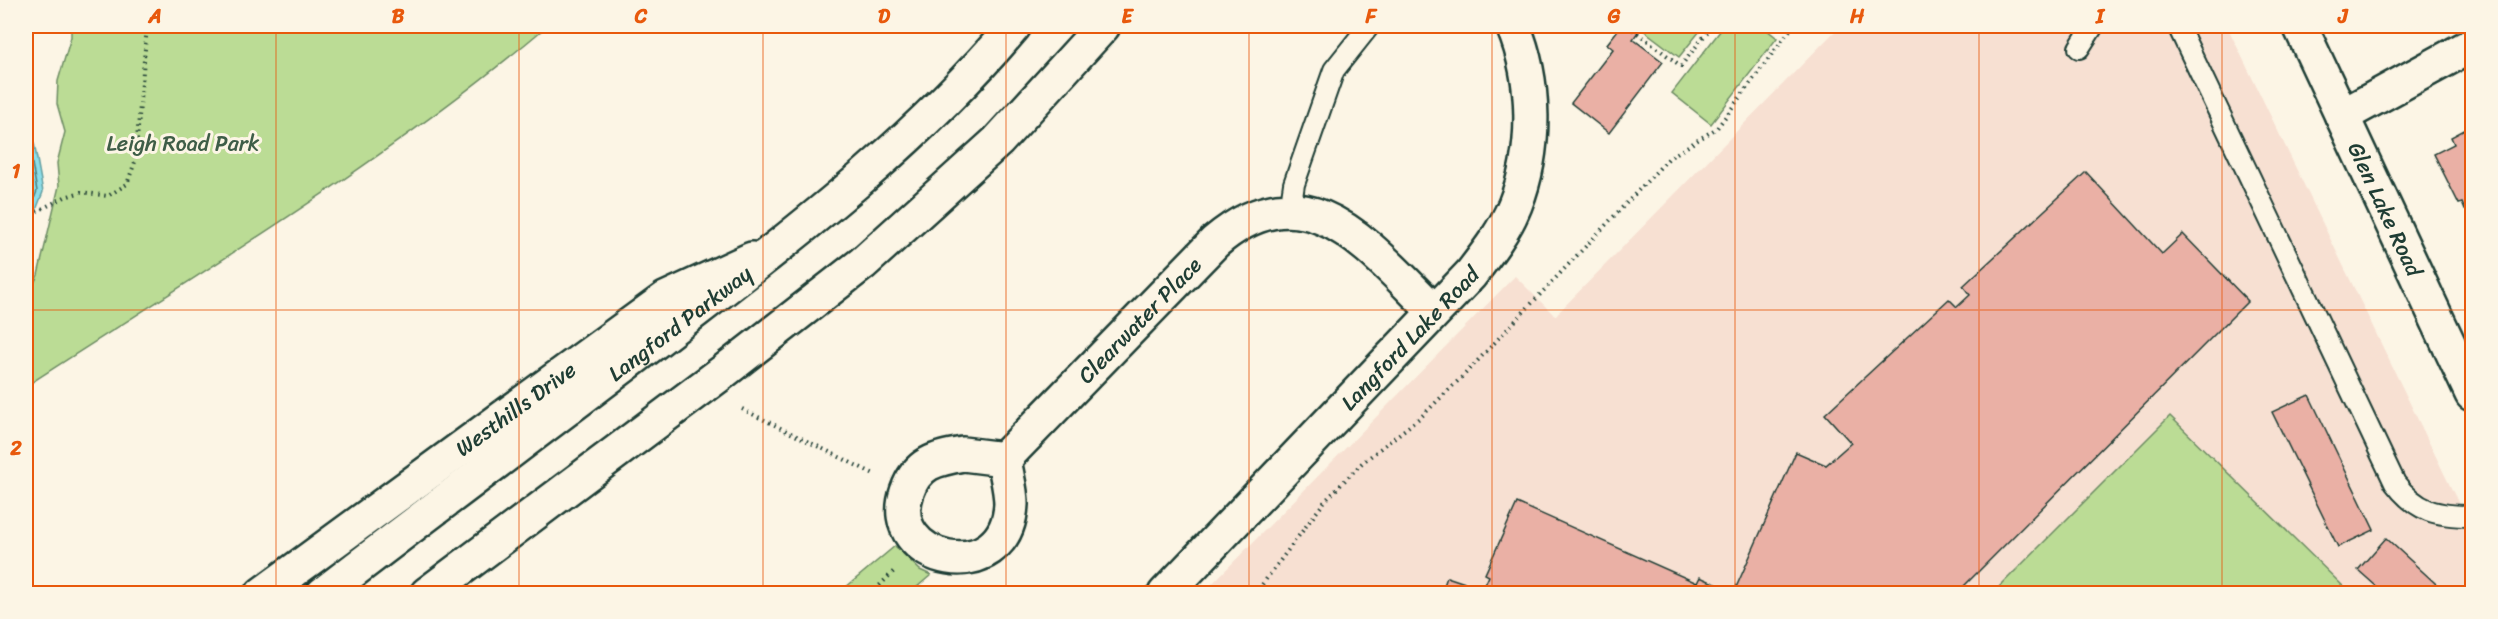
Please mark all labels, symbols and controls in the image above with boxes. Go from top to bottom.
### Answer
text: A [147,0,162,34]
text: B [392,0,405,34]
text: C [634,0,648,34]
text: D [878,0,891,34]
text: E [1121,0,1134,34]
text: F [1365,0,1378,34]
text: G [1607,0,1621,34]
text: H [1849,0,1865,34]
text: I [2095,0,2106,34]
text: J [2337,0,2349,34]
park label: Leigh Road Park [107,124,260,163]
street label: Glen Lake Road [2337,135,2435,284]
text: 1 [12,154,21,189]
street label: Clearwater Place [1068,247,1211,393]
street label: Langford Parkway [599,254,761,391]
street label: Langford Lake Road [1330,256,1490,420]
street label: Westhills Drive [446,351,584,466]
text: 2 [9,431,22,466]

